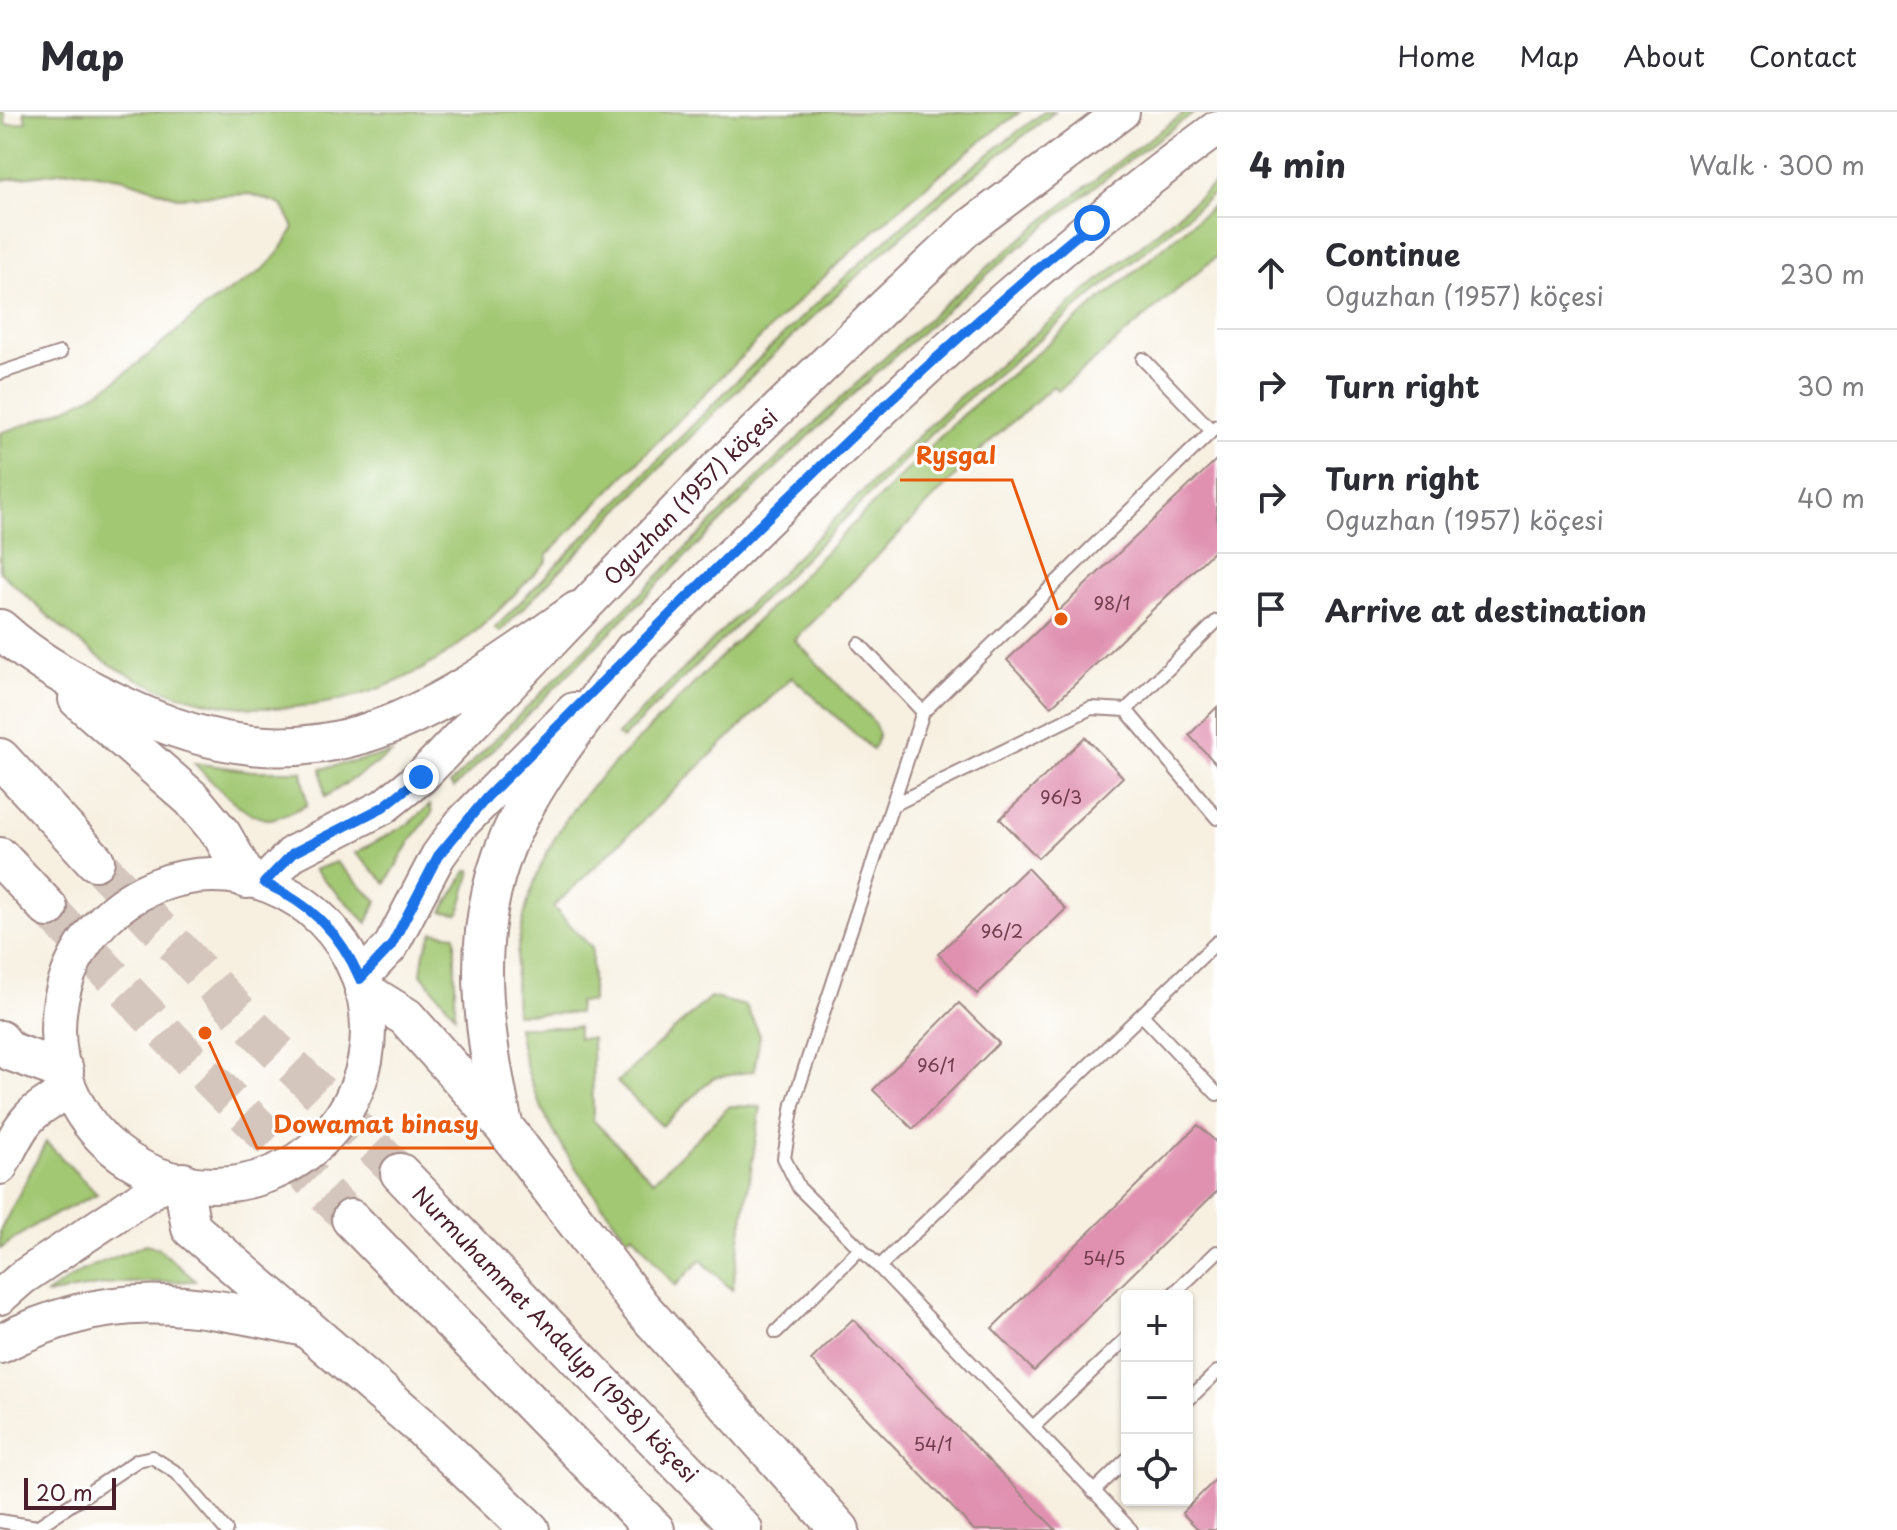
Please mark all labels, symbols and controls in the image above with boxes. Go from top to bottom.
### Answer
text: Map [40,27,124,84]
text: Home [1397,34,1475,77]
text: Map [1519,34,1579,77]
text: About [1623,34,1705,77]
text: Contact [1749,34,1857,77]
text: 4 min [1249,138,1346,190]
text: Walk · 300 m [1689,145,1865,184]
route start [1074,205,1110,241]
text: Continue [1325,231,1460,276]
icon: ahead [1249,251,1293,295]
text: 230 m [1780,254,1865,293]
text: Oguzhan (1957) köçesi [1325,276,1604,315]
icon: right [1249,363,1293,407]
text: Turn right [1325,363,1480,408]
text: 30 m [1797,366,1865,405]
street label: Oguzhan (1957) köçesi [595,400,784,592]
callout: Rysgal [900,432,1012,480]
text: Rysgal [916,436,996,472]
text: Turn right [1325,455,1480,500]
icon: right [1249,475,1293,519]
text: 40 m [1797,478,1865,517]
text: Oguzhan (1957) köçesi [1325,500,1604,539]
icon: arrive [1249,587,1293,631]
text: Arrive at destination [1325,587,1647,632]
house number: 98/1 [1093,589,1131,616]
route end [403,759,439,795]
house number: 96/3 [1040,783,1082,810]
house number: 96/2 [981,917,1023,944]
house number: 96/1 [917,1051,955,1078]
callout: Dowamat binasy [257,1100,494,1148]
text: Dowamat binasy [273,1105,479,1141]
street label: Nurmuhammet Andalyp (1958) köçesi [406,1178,707,1489]
house number: 54/5 [1083,1244,1125,1271]
map controls [1121,1290,1193,1506]
button: + [1121,1290,1193,1362]
button: − [1121,1362,1193,1434]
house number: 54/1 [914,1430,952,1457]
button: locate [1121,1434,1193,1506]
scale bar [24,1474,116,1510]
text: 20 m [36,1475,93,1508]

